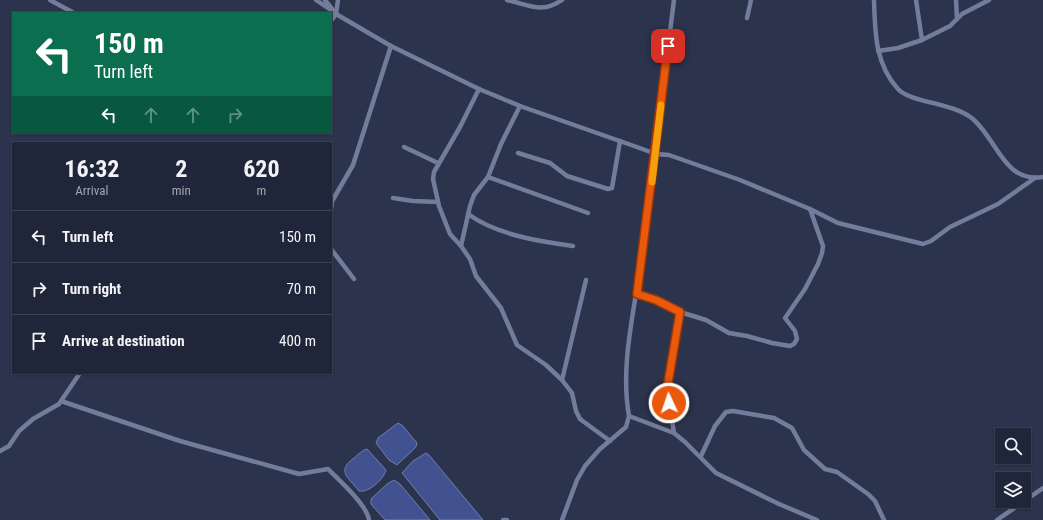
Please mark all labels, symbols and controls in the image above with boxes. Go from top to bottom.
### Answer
text: 150 m [94,27,164,60]
icon: left [28,28,80,80]
pin [651,29,685,63]
icon: arrive [657,35,679,57]
text: Turn left [94,61,153,82]
icon: left [98,104,120,126]
icon: ahead [140,104,162,126]
icon: ahead [182,104,204,126]
icon: right [224,104,246,126]
text: 16:32 [64,155,119,183]
text: 2 [175,155,187,183]
text: 620 [243,155,280,183]
text: Arrival [75,183,108,198]
text: min [172,183,191,198]
text: m [257,183,266,198]
icon: left [28,226,50,248]
text: Turn left [62,228,113,246]
text: 150 m [279,228,316,246]
icon: right [28,278,50,300]
text: Turn right [62,280,121,298]
text: 70 m [286,280,316,298]
icon: arrive [28,330,50,352]
text: Arrive at destination [62,332,185,350]
text: 400 m [279,332,316,350]
position arrow [648,382,690,424]
map controls [995,428,1031,508]
button: search [995,428,1031,464]
button: layers [995,472,1031,508]

